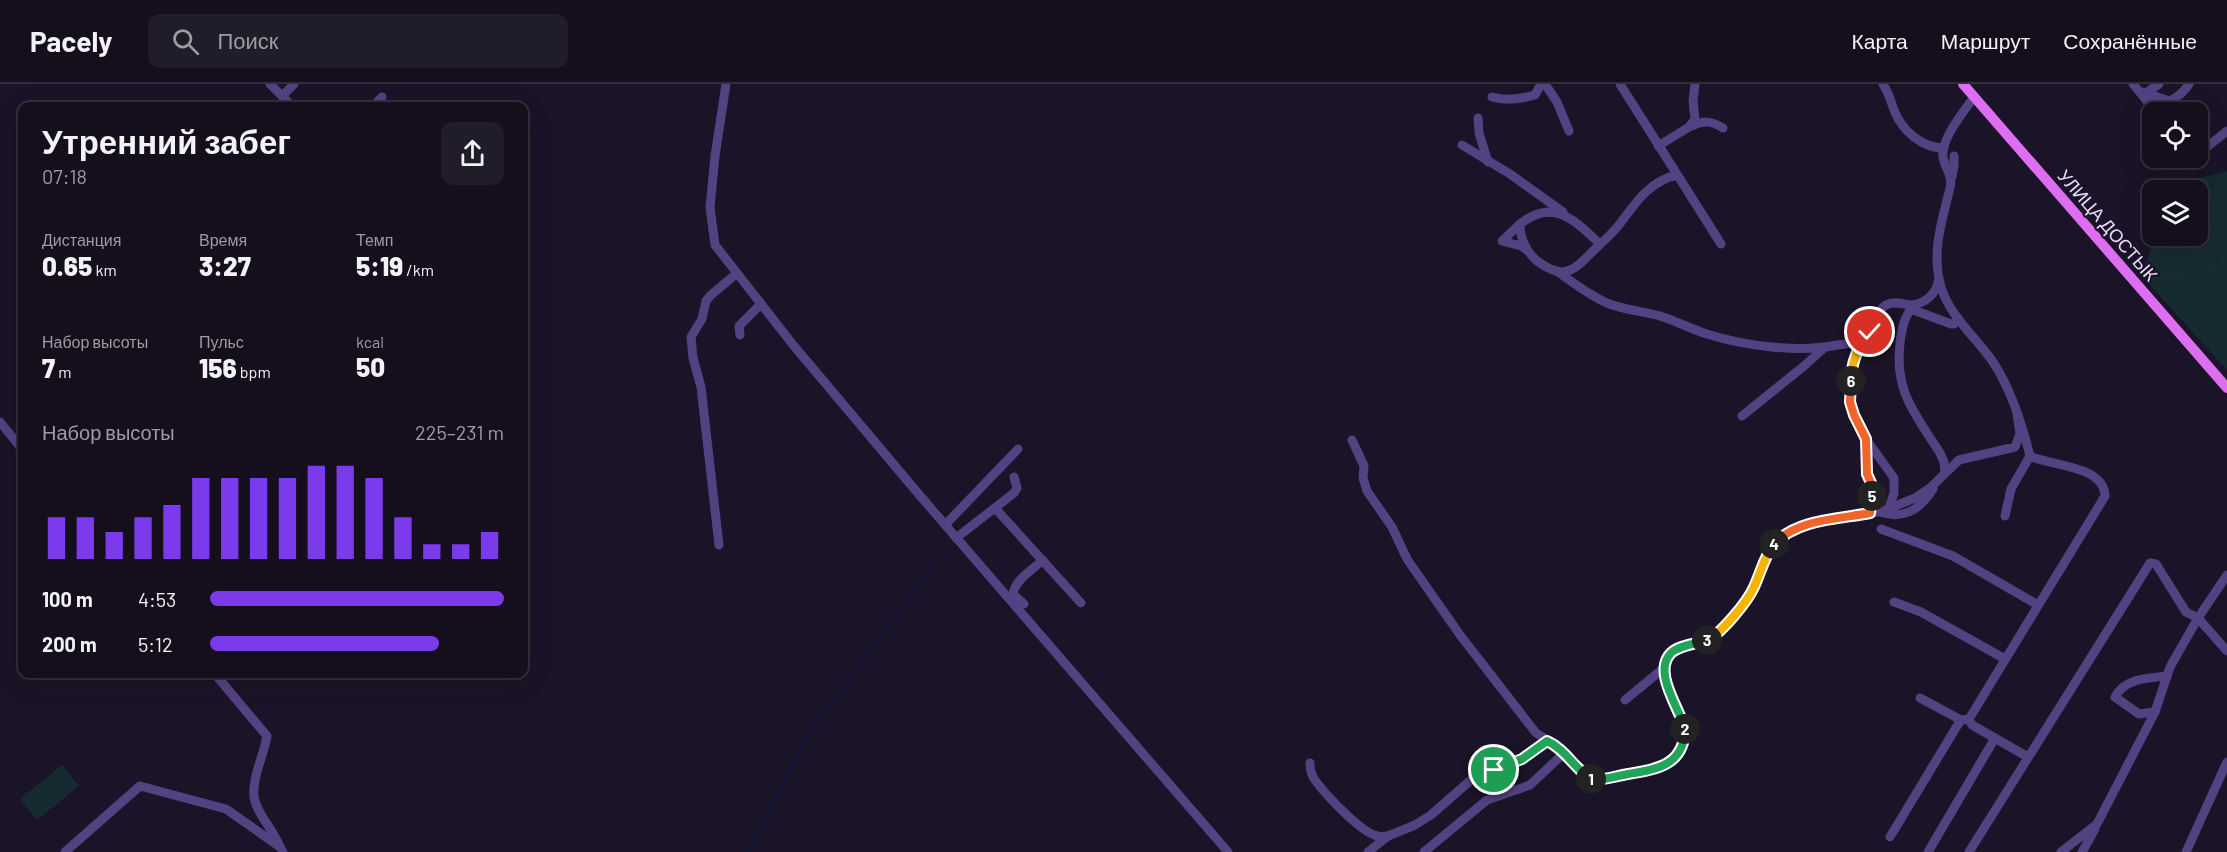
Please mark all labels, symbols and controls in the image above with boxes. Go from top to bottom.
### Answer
search box [148,14,568,68]
text: Pacely [30,24,112,58]
icon: search [169,25,202,58]
text: Поиск [217,27,278,53]
text: Карта [1852,28,1908,53]
text: Маршрут [1941,28,2030,53]
text: Сохранённые [2063,28,2197,53]
map controls [2142,102,2208,246]
button: locate [2142,102,2208,168]
text: Утренний забег [42,121,291,161]
button: share [441,122,504,185]
text: 07:18 [42,164,87,188]
street label: УЛИЦА ДОСТЫК [2054,165,2163,286]
button: layers [2142,180,2208,246]
text: Дистанция [42,230,121,249]
text: Время [199,230,247,249]
text: Темп [356,230,393,249]
text: 0.65 [42,250,92,281]
text: 3:27 [199,250,251,281]
text: 5:19 [356,250,403,281]
text: km [92,260,117,279]
text: /km [403,260,434,279]
pin [1844,306,1895,357]
icon: check [1853,315,1886,348]
text: Набор высоты [42,332,148,351]
text: Пульс [199,332,244,351]
text: kcal [356,332,384,351]
text: 50 [356,351,385,382]
text: 7 [42,352,55,383]
text: 156 [199,352,237,383]
text: m [55,362,72,381]
text: bpm [237,362,271,381]
pin: 6 [1836,366,1866,396]
text: 6 [1847,371,1855,390]
text: Набор высоты [42,420,175,444]
text: 225–231 m [415,420,504,444]
pin: 5 [1857,481,1887,511]
text: 5 [1868,486,1876,505]
pin: 4 [1759,529,1789,559]
text: 4 [1769,534,1779,553]
text: 100 m [42,587,93,611]
text: 4:53 [138,587,176,611]
pin: 3 [1692,625,1722,655]
text: 3 [1703,630,1711,649]
text: 200 m [42,632,97,656]
text: 5:12 [138,632,173,656]
pin: 2 [1670,714,1700,744]
text: 2 [1681,719,1689,738]
pin [1468,744,1519,795]
icon: arrive [1477,753,1510,786]
pin: 1 [1576,764,1606,794]
text: 1 [1588,769,1594,788]

